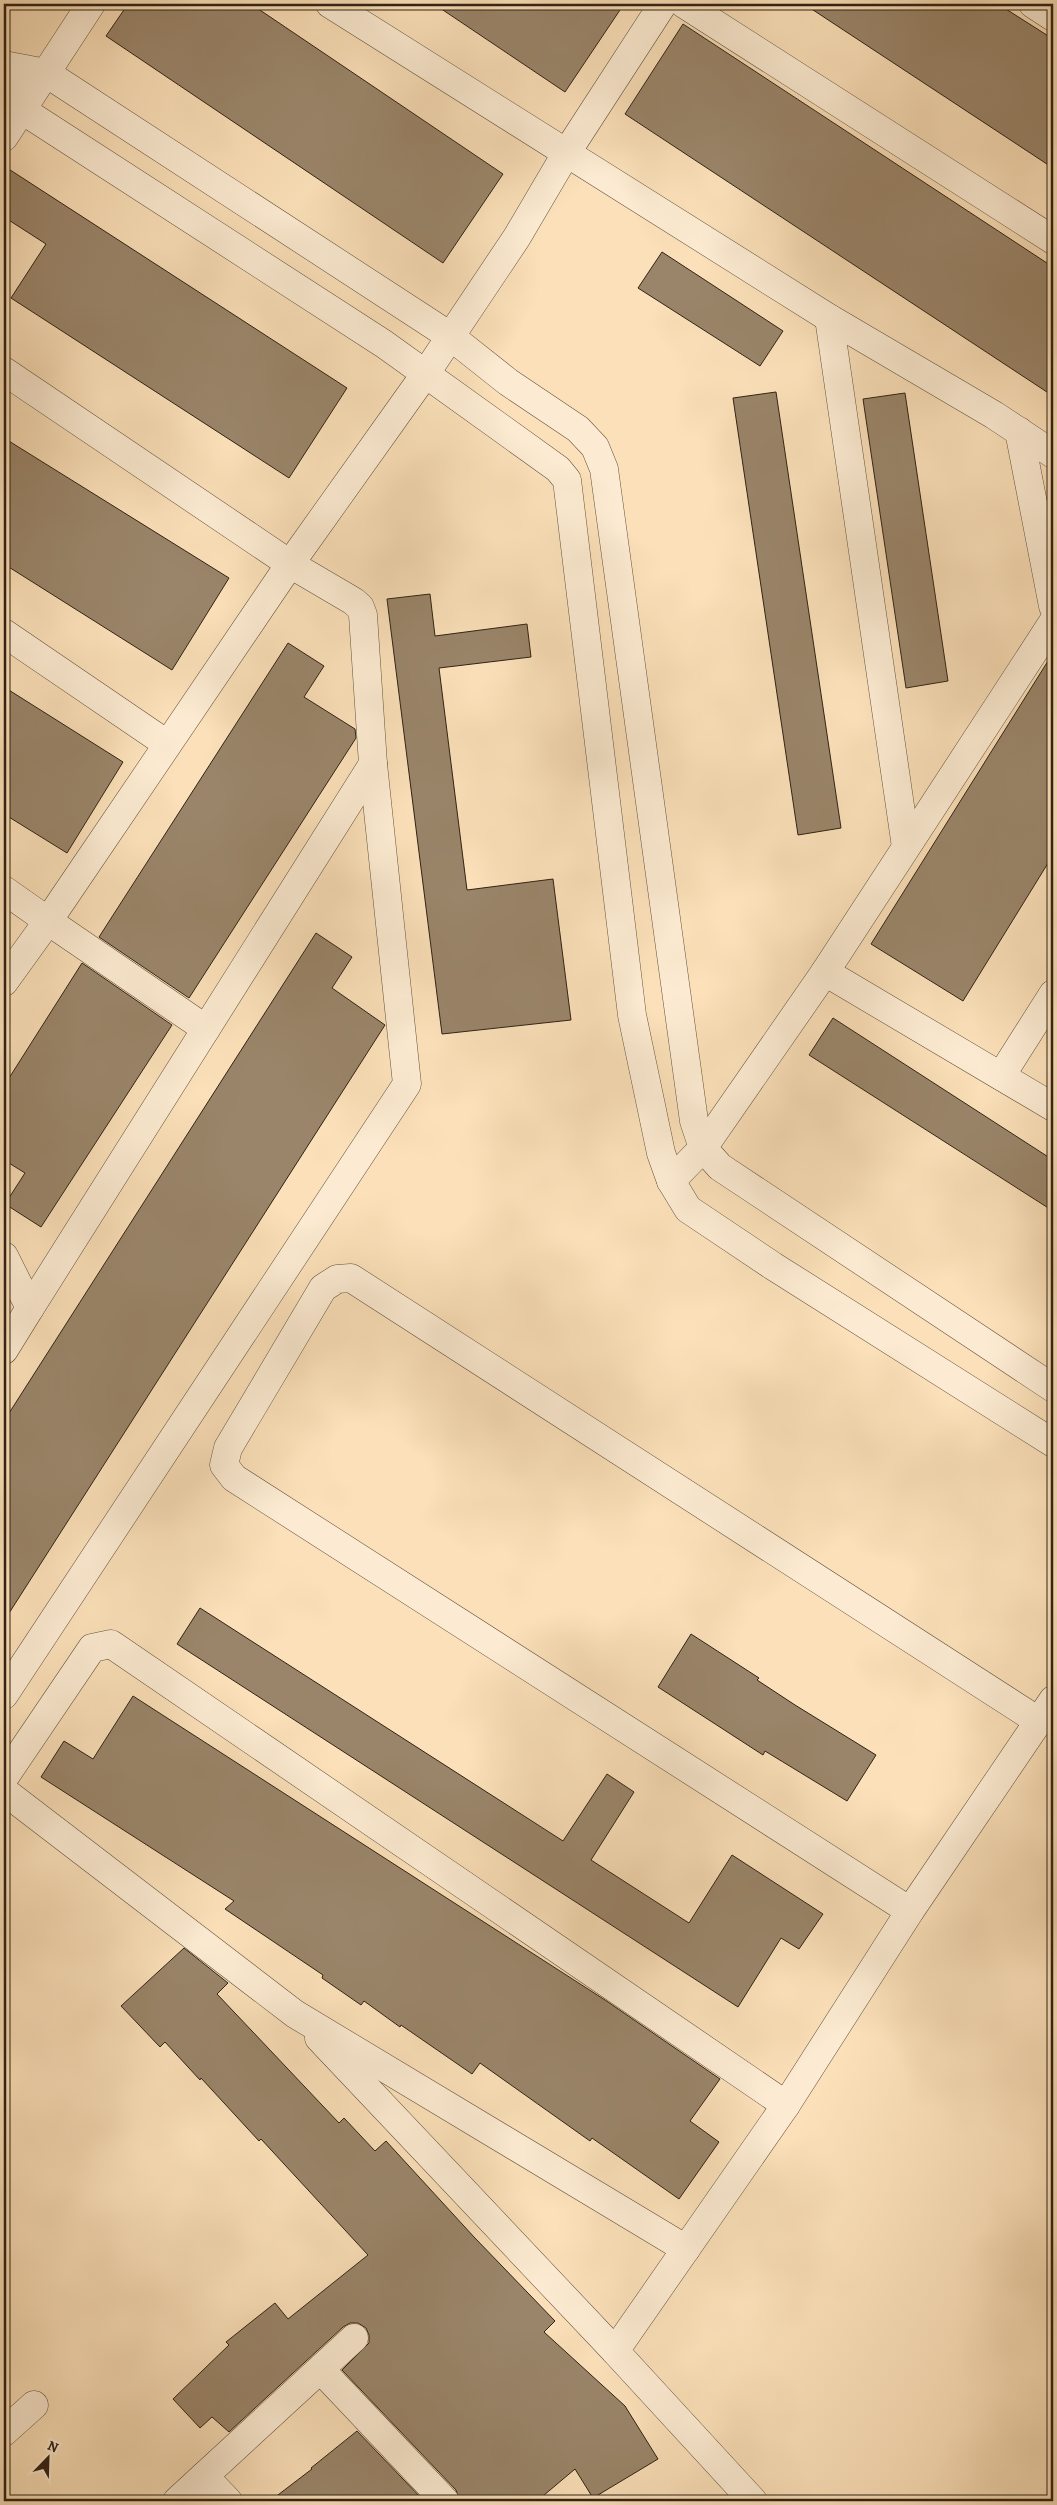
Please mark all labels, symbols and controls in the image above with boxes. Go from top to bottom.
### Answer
north arrow [22,2432,72,2482]
text: N [44,2436,61,2457]

